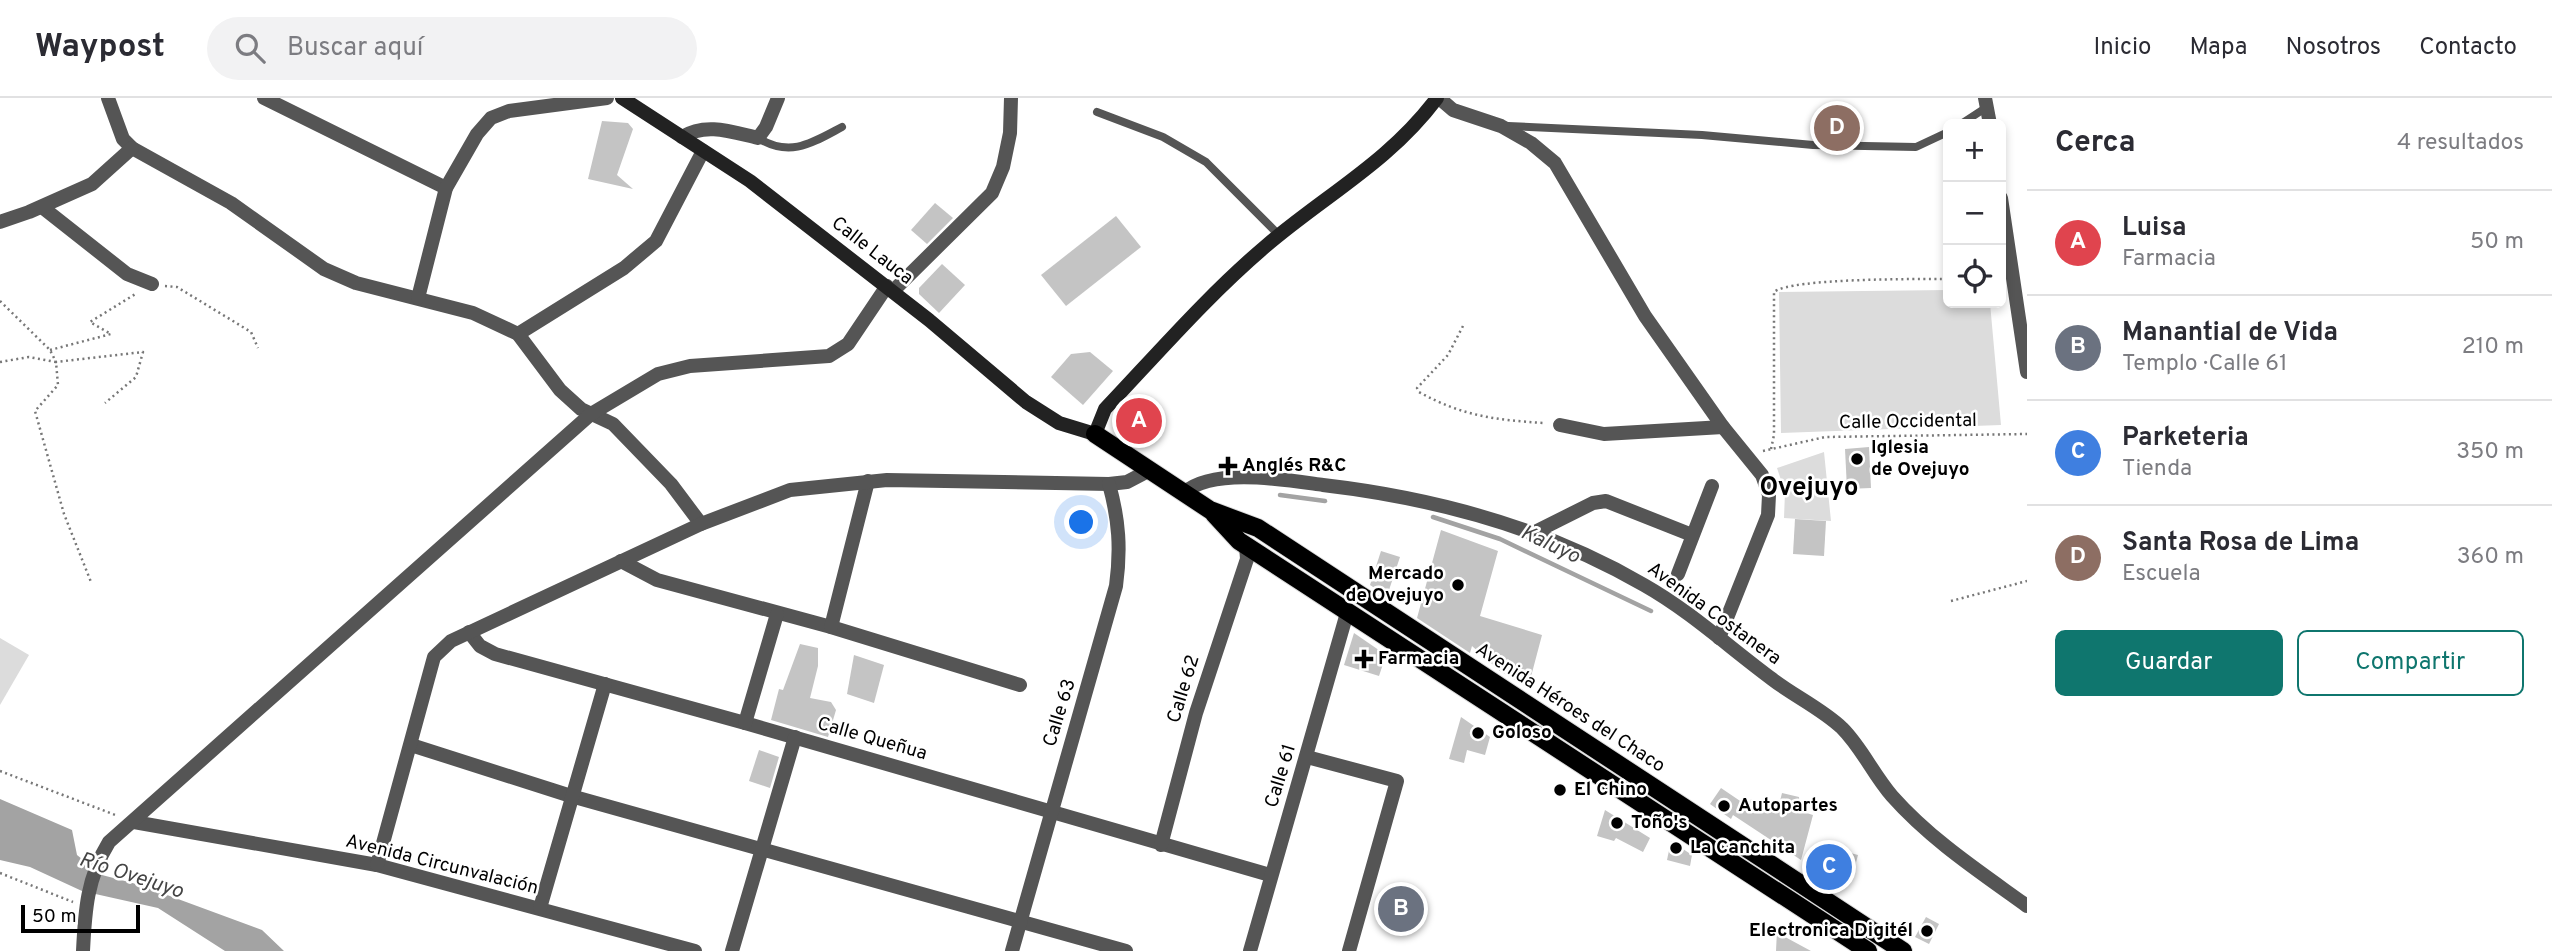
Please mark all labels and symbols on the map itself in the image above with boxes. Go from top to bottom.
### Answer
pin: D [1814,102,1860,154]
street label: Calle Lauca [826,212,918,290]
pin: A [1116,395,1162,447]
street label: Calle Occidental [1839,409,1977,435]
place label: Iglesia de Ovejuyo [1871,436,1970,482]
marker: Iglesia de Ovejuyo [1849,451,1865,467]
place label: Anglés R&C [1242,454,1346,478]
marker: Anglés R&C [1220,458,1236,474]
district label: Ovejuyo [1760,472,1858,505]
your location [1064,505,1098,539]
water label: Kaluyo [1516,520,1585,571]
street label: Avenida Costanera [1642,557,1786,671]
place label: Mercado de Ovejuyo [1345,562,1444,608]
marker: Mercado de Ovejuyo [1450,577,1466,593]
street label: Avenida Héroes del Chaco [1471,638,1669,778]
place label: Farmacia [1378,647,1459,671]
marker: Farmacia [1356,651,1372,667]
street label: Calle 62 [1162,652,1206,726]
street label: Calle 63 [1038,676,1082,750]
street label: Calle Queñua [814,712,930,766]
place label: Goloso [1492,721,1552,745]
marker: Goloso [1470,725,1486,741]
street label: Calle 61 [1260,741,1302,811]
place label: El Chino [1574,778,1647,802]
marker: El Chino [1552,782,1568,798]
place label: Autopartes [1738,794,1838,818]
marker: Autopartes [1716,798,1732,814]
place label: Toño's [1631,811,1688,835]
marker: Toño's [1609,815,1625,831]
street label: Avenida Circunvalación [343,829,541,901]
place label: La Canchita [1690,836,1795,860]
marker: La Canchita [1668,840,1684,856]
pin: C [1806,841,1852,893]
water label: Río Ovejuyo [75,846,187,906]
pin: B [1378,883,1424,935]
scale bar [21,902,140,934]
place label: Electronica Digitél [1749,919,1913,943]
marker: Electronica Digitél [1919,923,1935,939]

